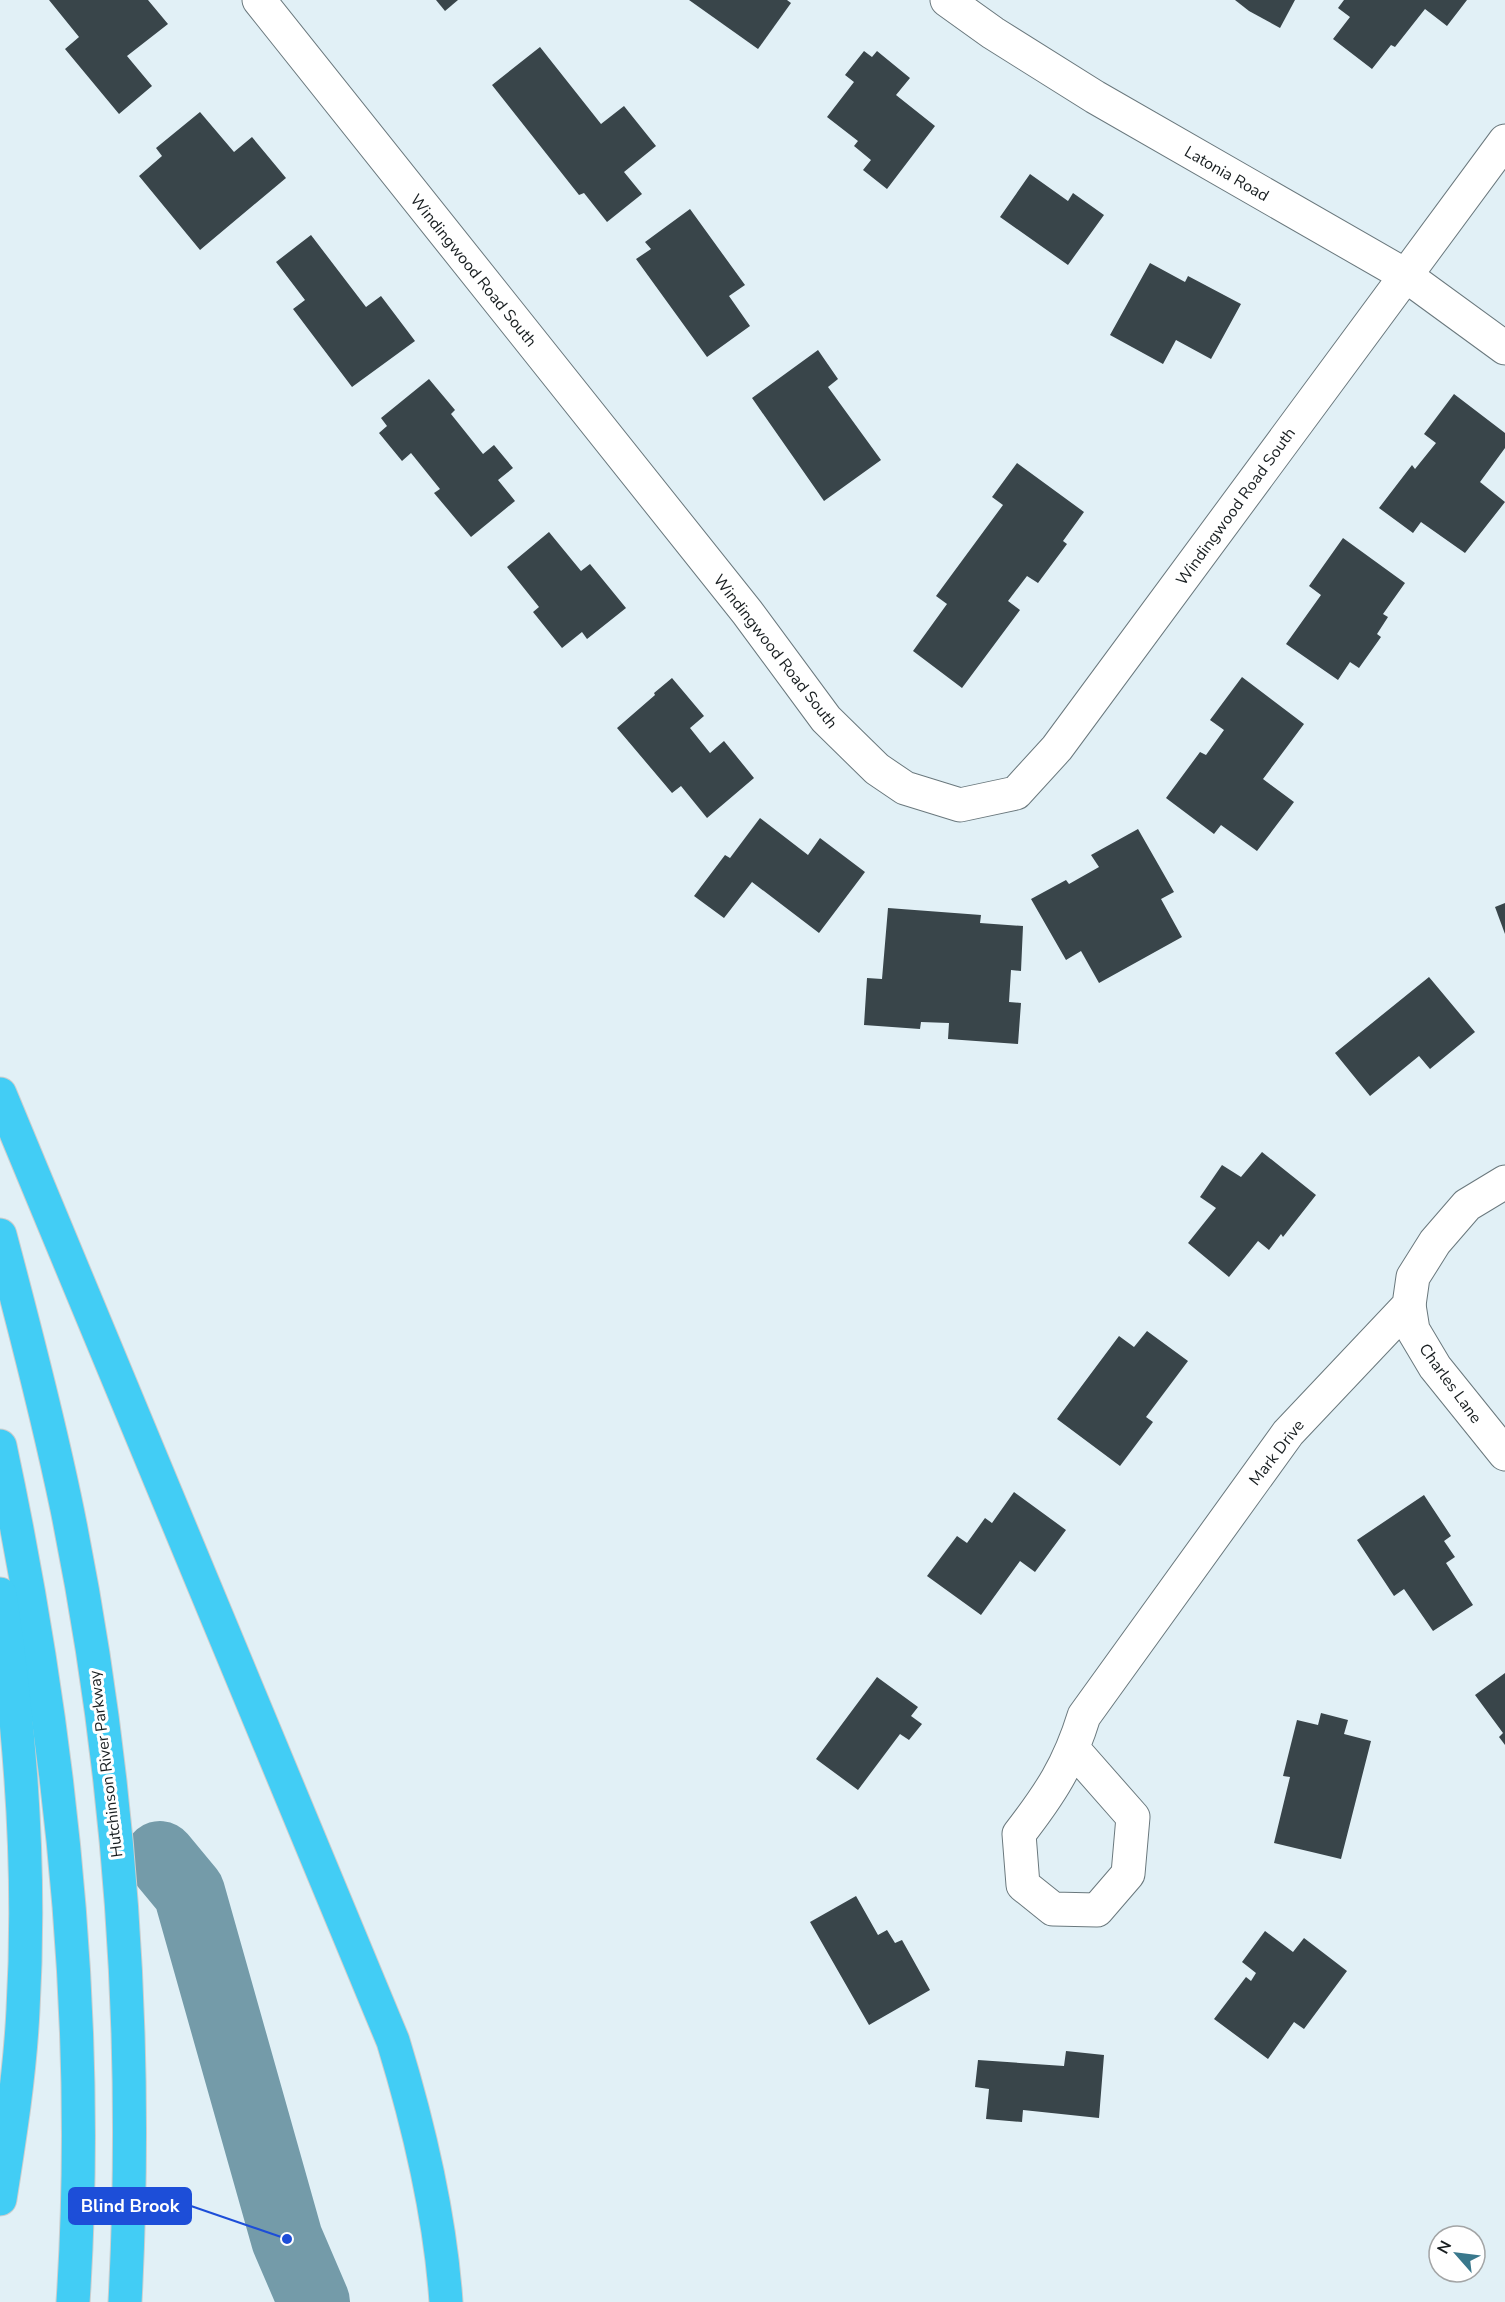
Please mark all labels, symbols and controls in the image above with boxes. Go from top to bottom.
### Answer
street label: Latonia Road [1180,141,1273,207]
street label: Windingwood Road South [405,190,542,351]
street label: Windingwood Road South [1171,423,1301,590]
street label: Windingwood Road South [708,570,842,733]
street label: Charles Lane [1414,1339,1487,1428]
street label: Mark Drive [1244,1415,1309,1490]
street label: Hutchinson River Parkway [84,1668,128,1859]
callout: Blind Brook [69,2188,191,2224]
text: Blind Brook [81,2194,180,2218]
north arrow [1427,2224,1487,2284]
text: N [1432,2237,1457,2258]

